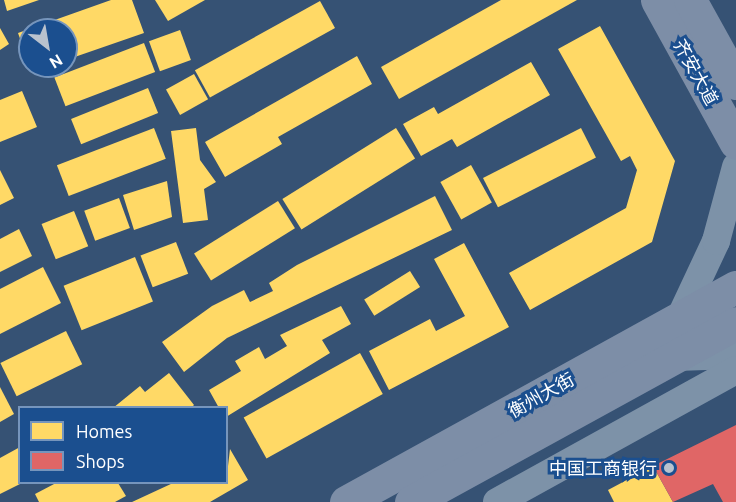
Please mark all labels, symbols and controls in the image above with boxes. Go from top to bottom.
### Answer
north arrow [18,18,78,78]
street label: 齐安大道 [669,35,723,109]
text: N [46,51,66,73]
street label: 衡州大街 [504,368,578,422]
legend [18,406,228,484]
text: Homes [76,421,132,441]
text: Shops [76,451,125,471]
place label: 中国工商银行 [549,457,657,479]
marker: 中国工商银行 [662,461,676,475]

